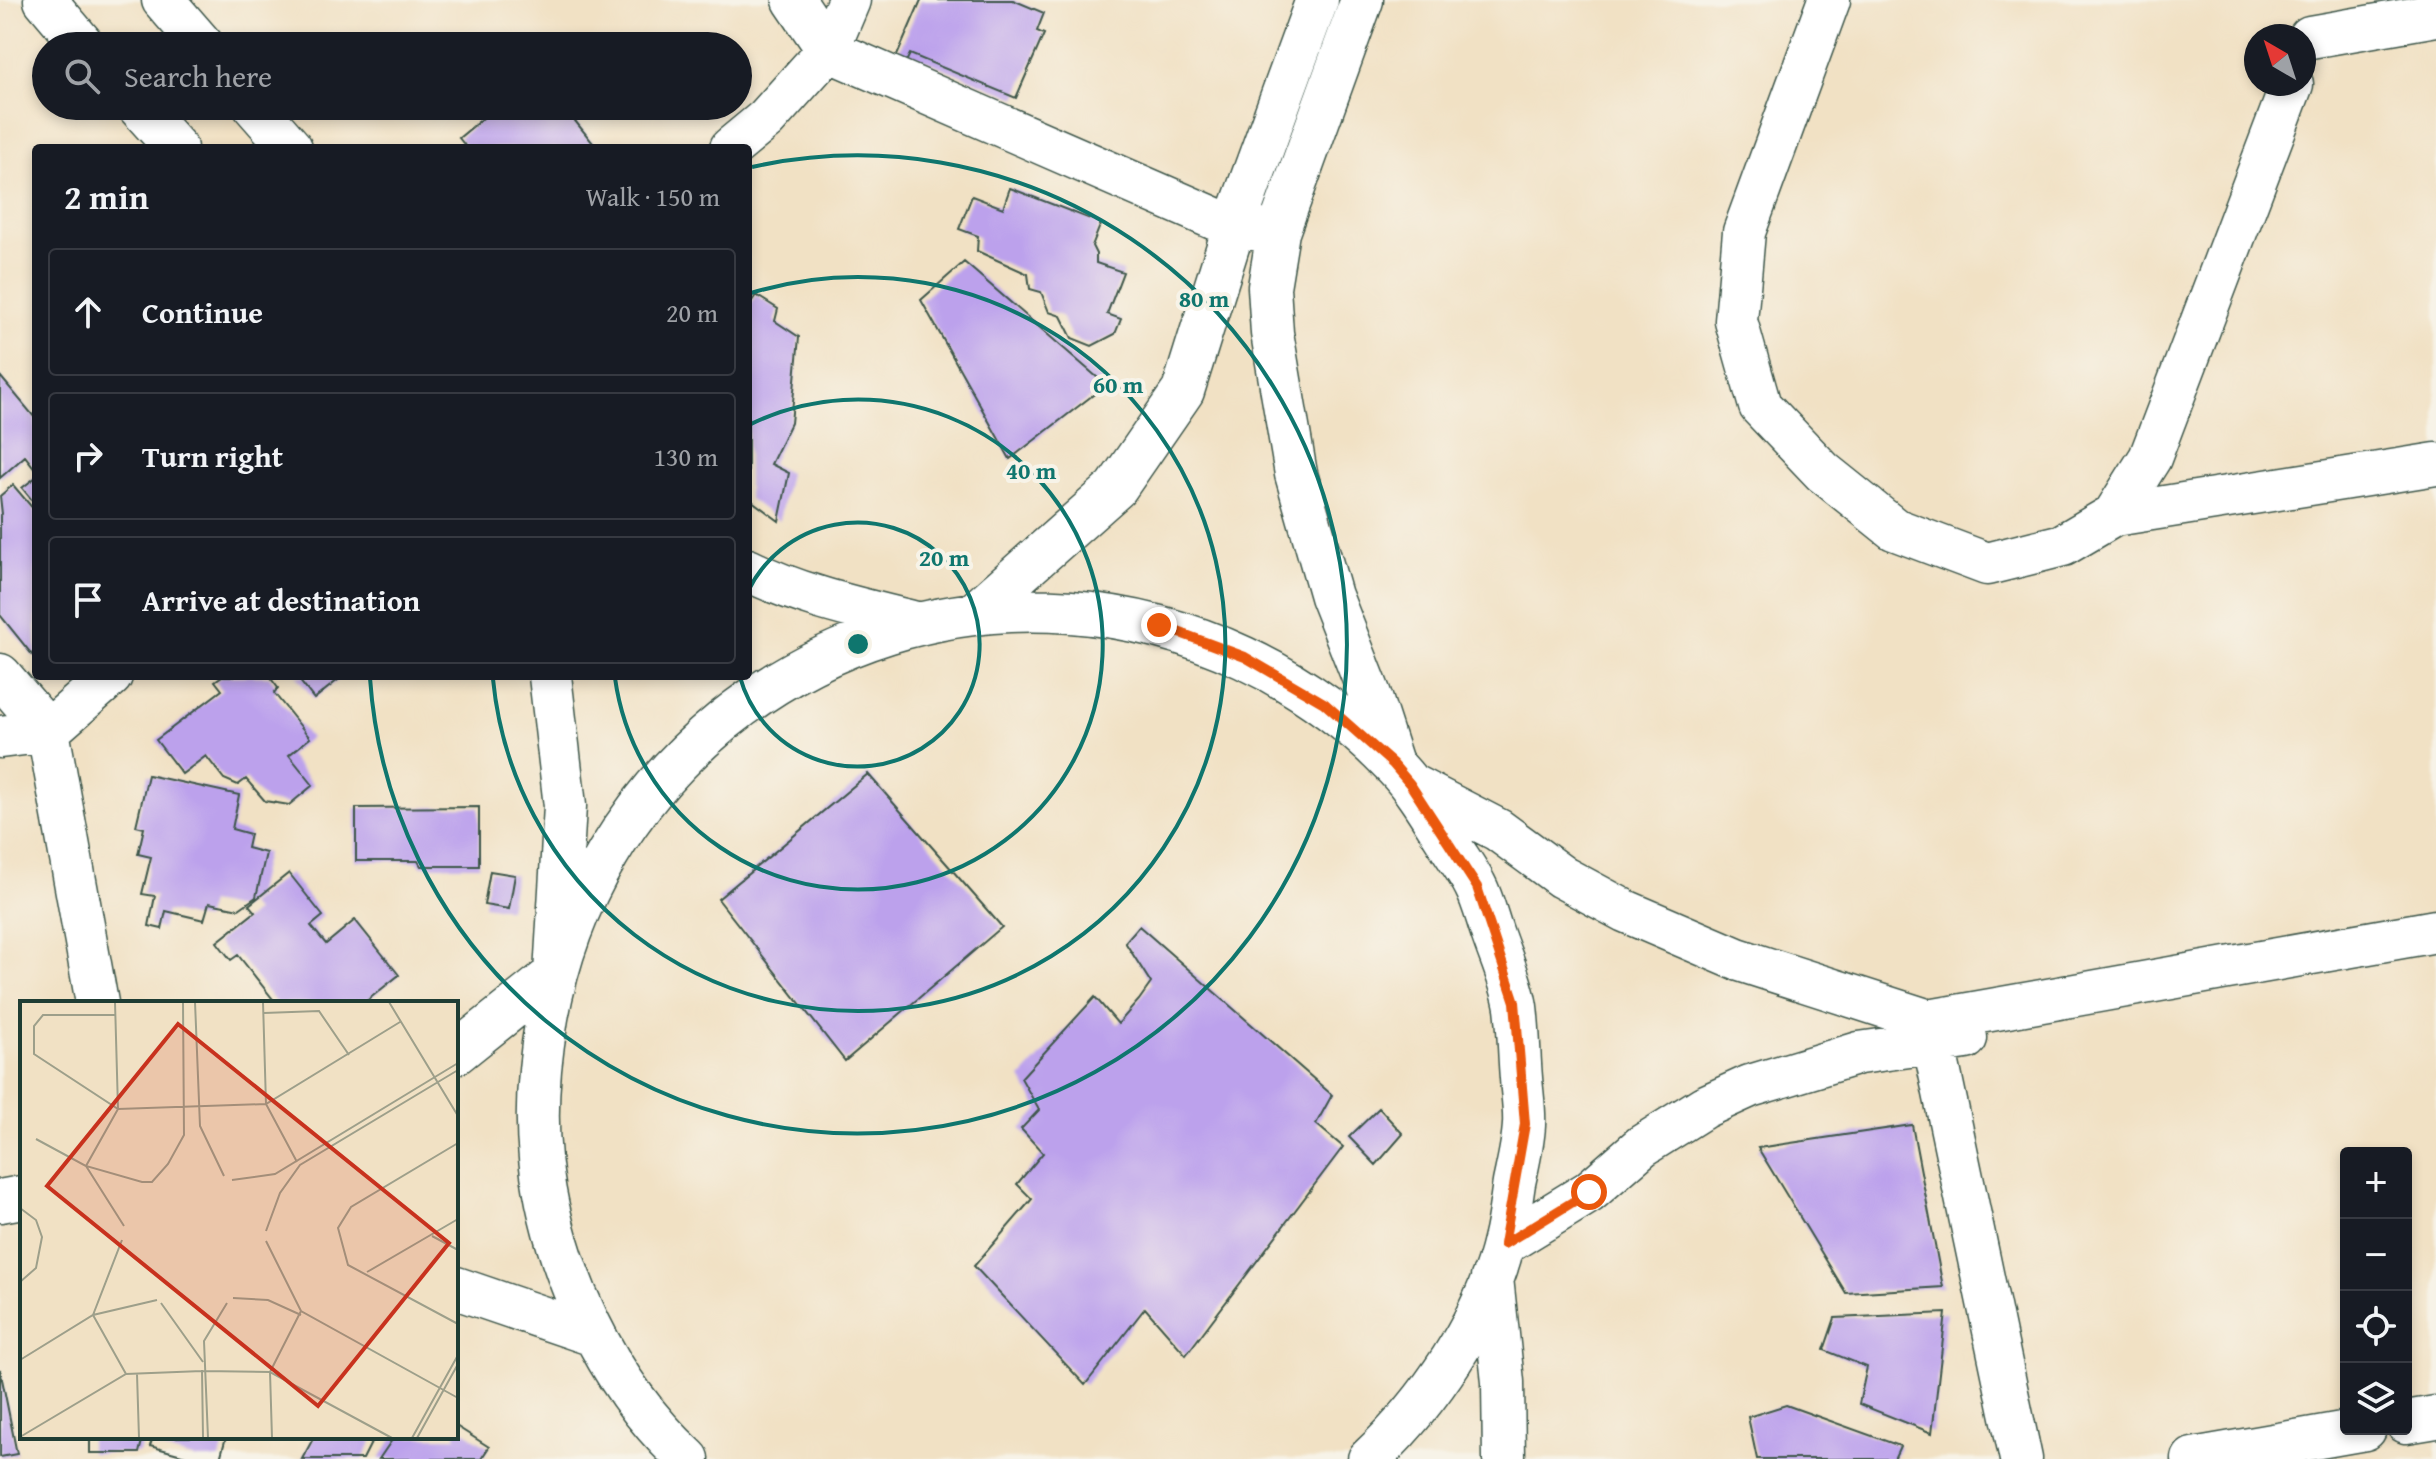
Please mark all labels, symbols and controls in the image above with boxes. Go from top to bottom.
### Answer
north arrow [2244,24,2316,96]
search box [32,32,752,120]
icon: search [60,54,104,98]
text: Search here [124,54,272,98]
text: 2 min [64,172,149,221]
text: Walk · 150 m [586,177,720,216]
text: 80 m [1179,281,1230,316]
icon: ahead [66,290,110,334]
text: Continue [142,290,263,334]
text: 20 m [666,293,718,332]
text: 60 m [1093,367,1144,402]
icon: right [66,434,110,478]
text: Turn right [142,434,283,478]
text: 130 m [653,437,718,476]
text: 40 m [1006,453,1057,488]
text: 20 m [919,540,970,575]
icon: arrive [66,578,110,622]
text: Arrive at destination [142,578,420,622]
route end [1141,607,1177,643]
centre of rings [844,630,872,658]
inset map [20,1001,458,1439]
map controls [2340,1147,2412,1435]
button: + [2340,1147,2412,1219]
route start [1571,1174,1607,1210]
button: − [2340,1219,2412,1291]
button: locate [2340,1291,2412,1363]
button: layers [2340,1363,2412,1435]

